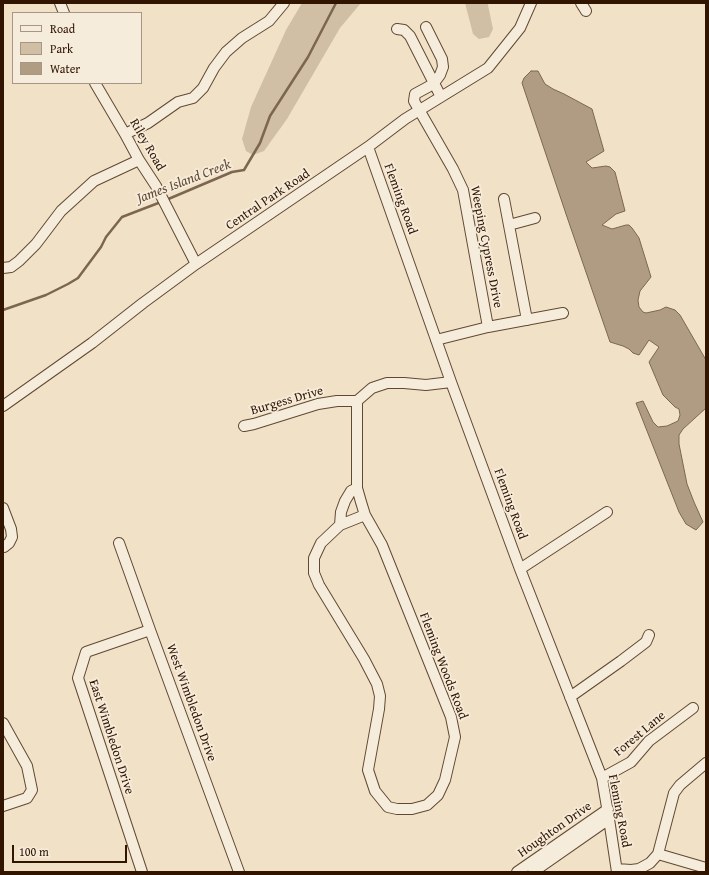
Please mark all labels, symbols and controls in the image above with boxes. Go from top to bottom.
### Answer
legend [12,12,142,84]
text: Road [50,20,75,37]
text: Park [50,40,73,57]
text: Water [50,60,80,77]
street label: Riley Road [126,116,168,174]
water label: James Island Creek [135,156,233,208]
street label: Fleming Road [380,161,420,237]
street label: Central Park Road [223,166,313,234]
street label: Weeping Cypress Drive [466,185,506,309]
street label: Burgess Drive [249,383,325,419]
street label: Fleming Road [490,466,530,542]
street label: Fleming Woods Road [415,610,471,722]
street label: West Wimbledon Drive [162,642,220,764]
street label: East Wimbledon Drive [85,678,137,796]
street label: Forest Lane [611,708,669,760]
street label: Fleming Road [604,773,634,849]
street label: Houghton Drive [515,799,595,861]
scale bar [14,837,129,863]
text: 100 m [19,843,49,860]

